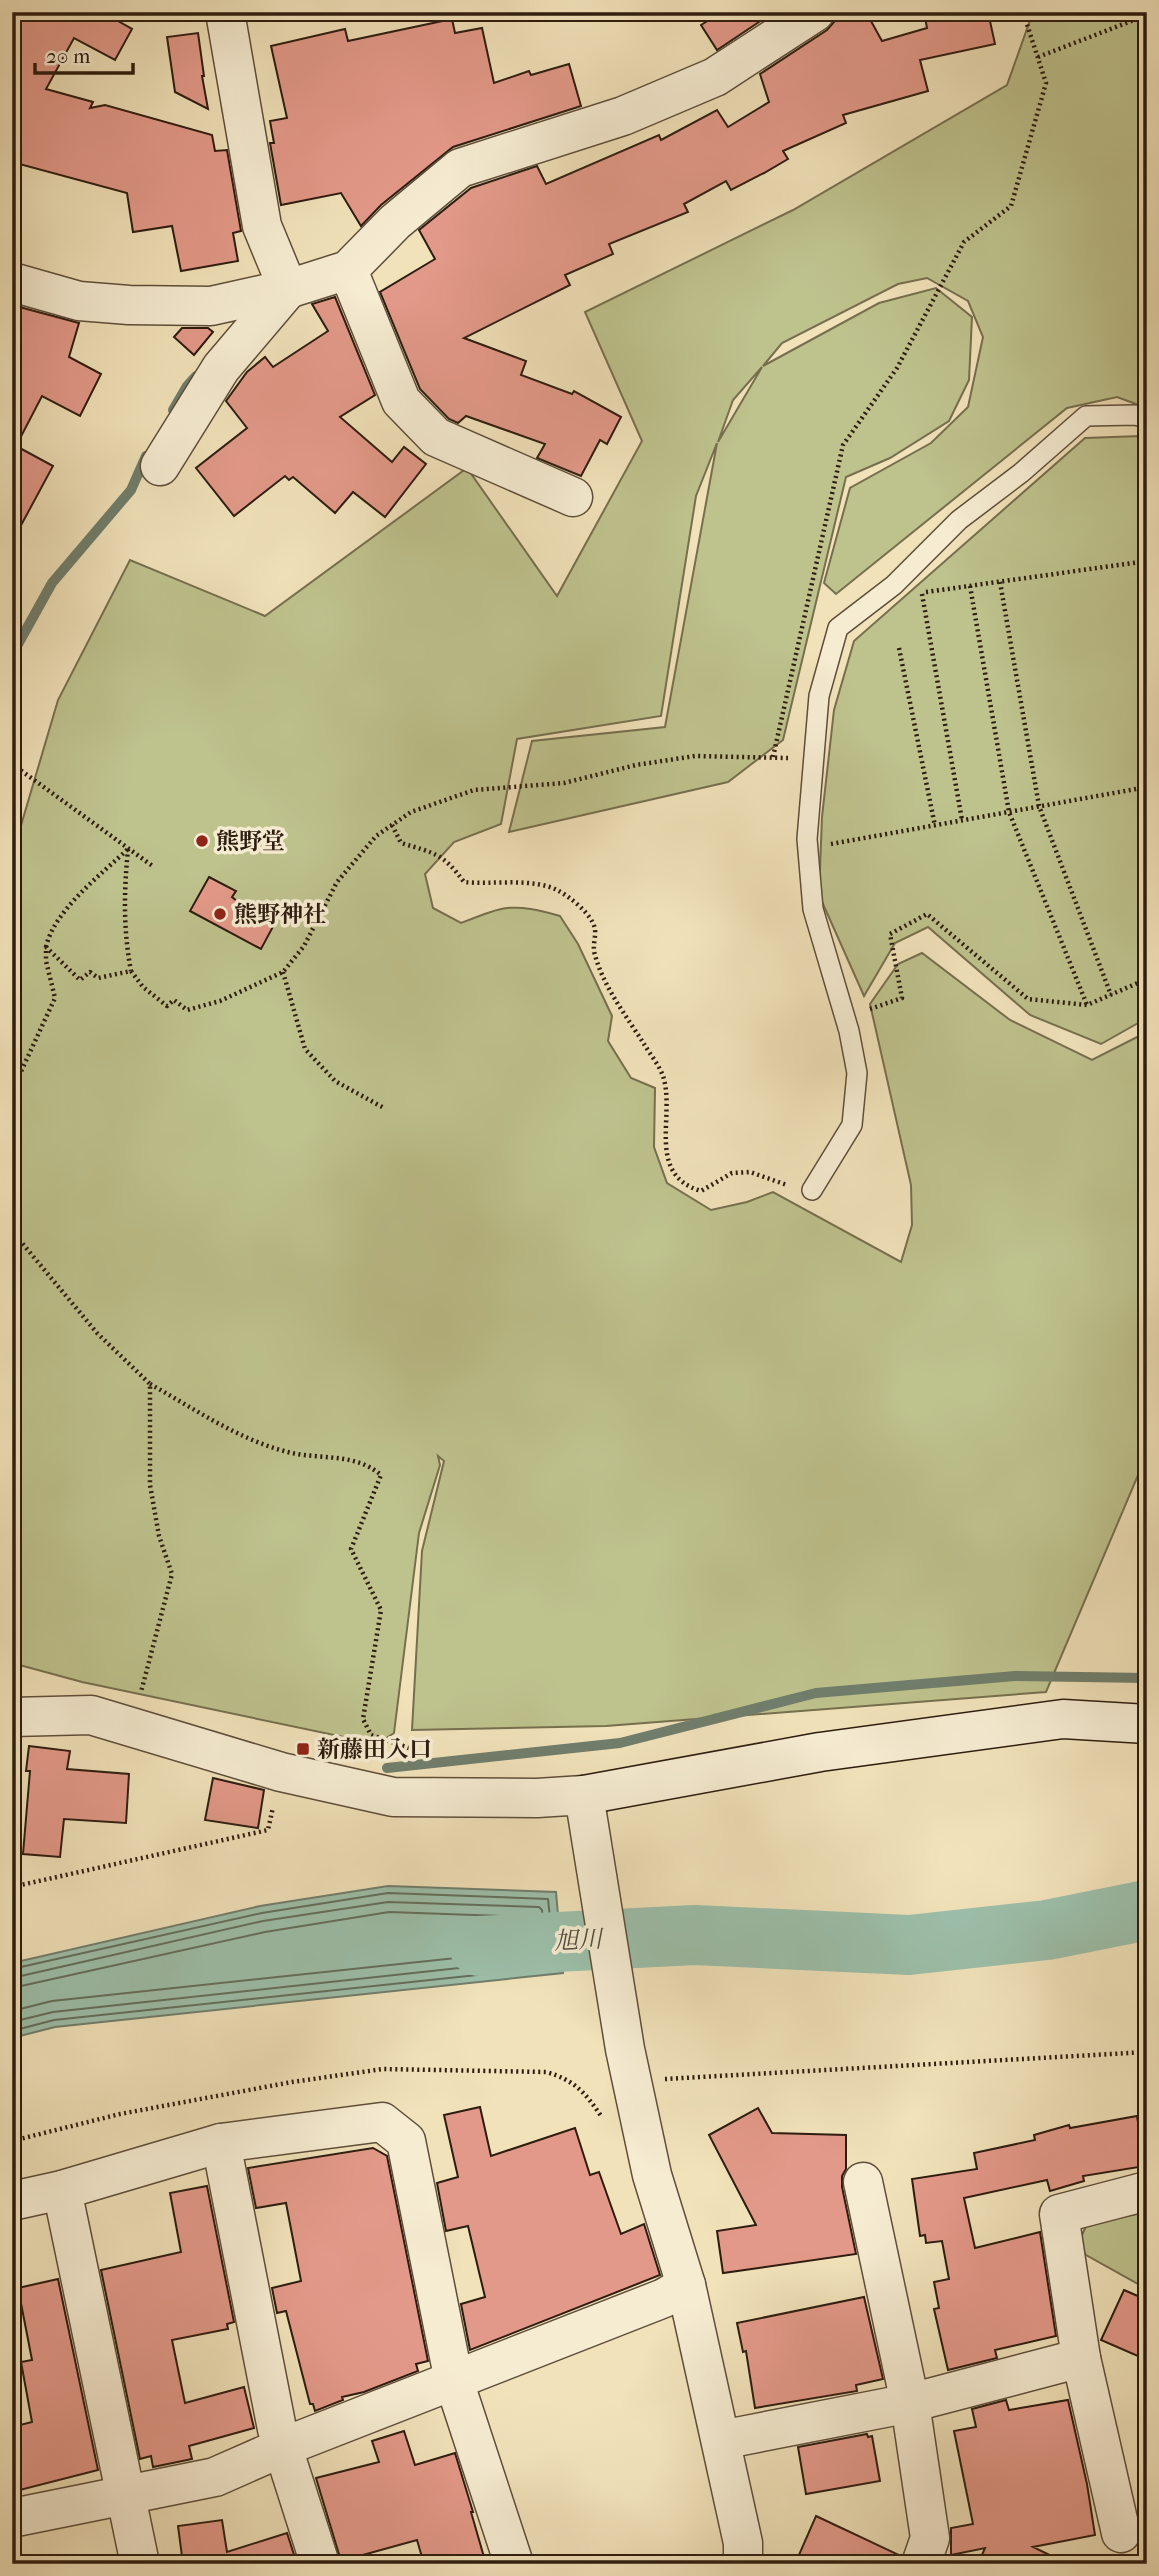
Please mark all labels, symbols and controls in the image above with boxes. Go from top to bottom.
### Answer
scale bar [35,32,133,76]
text: 20 m [46,44,91,68]
place label: 熊野堂 [216,828,285,855]
marker: 熊野堂 [194,833,210,849]
place label: 熊野神社 [234,901,326,928]
marker: 熊野神社 [212,906,228,922]
place label: 新藤田入口 [317,1736,432,1763]
marker: 新藤田入口 [295,1741,311,1757]
water label: 旭川 [553,1925,606,1955]

